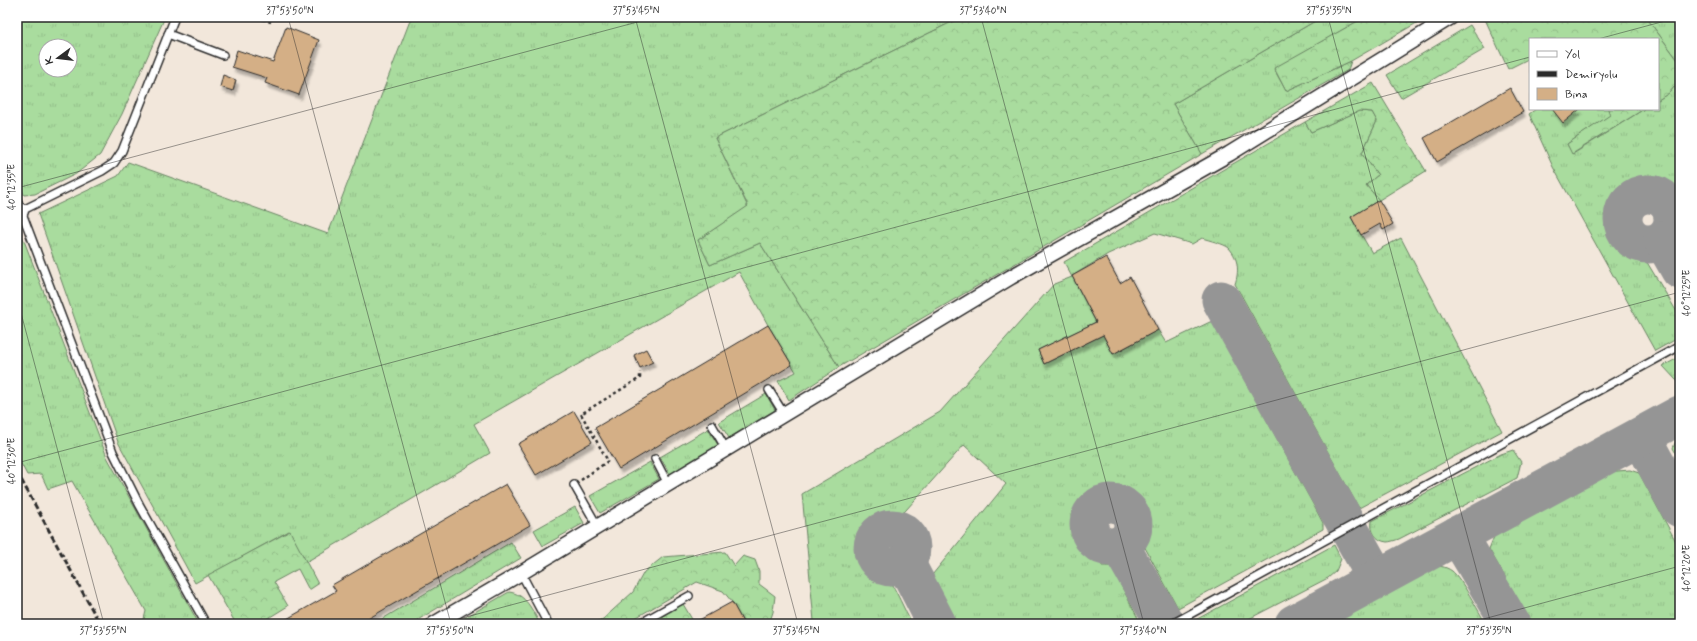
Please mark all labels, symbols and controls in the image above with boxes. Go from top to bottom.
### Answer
text: 37°53'50"N [266,4,314,18]
text: 37°53'45"N [613,4,660,18]
text: 37°53'40"N [959,4,1007,18]
text: 37°53'35"N [1306,4,1352,18]
north arrow [38,38,78,78]
legend [1529,38,1659,110]
text: Yol [1565,47,1580,63]
text: K [41,55,57,66]
text: Demiryolu [1565,67,1618,83]
text: Bina [1565,87,1588,103]
text: 40°12'35"E [5,164,19,210]
text: 40°12'25"E [1680,270,1694,316]
text: 40°12'30"E [5,438,19,484]
text: 40°12'20"E [1680,544,1694,591]
text: 37°53'55"N [80,624,127,638]
text: 37°53'50"N [426,624,474,638]
text: 37°53'45"N [773,624,820,638]
text: 37°53'40"N [1119,624,1167,638]
text: 37°53'35"N [1466,624,1512,638]

